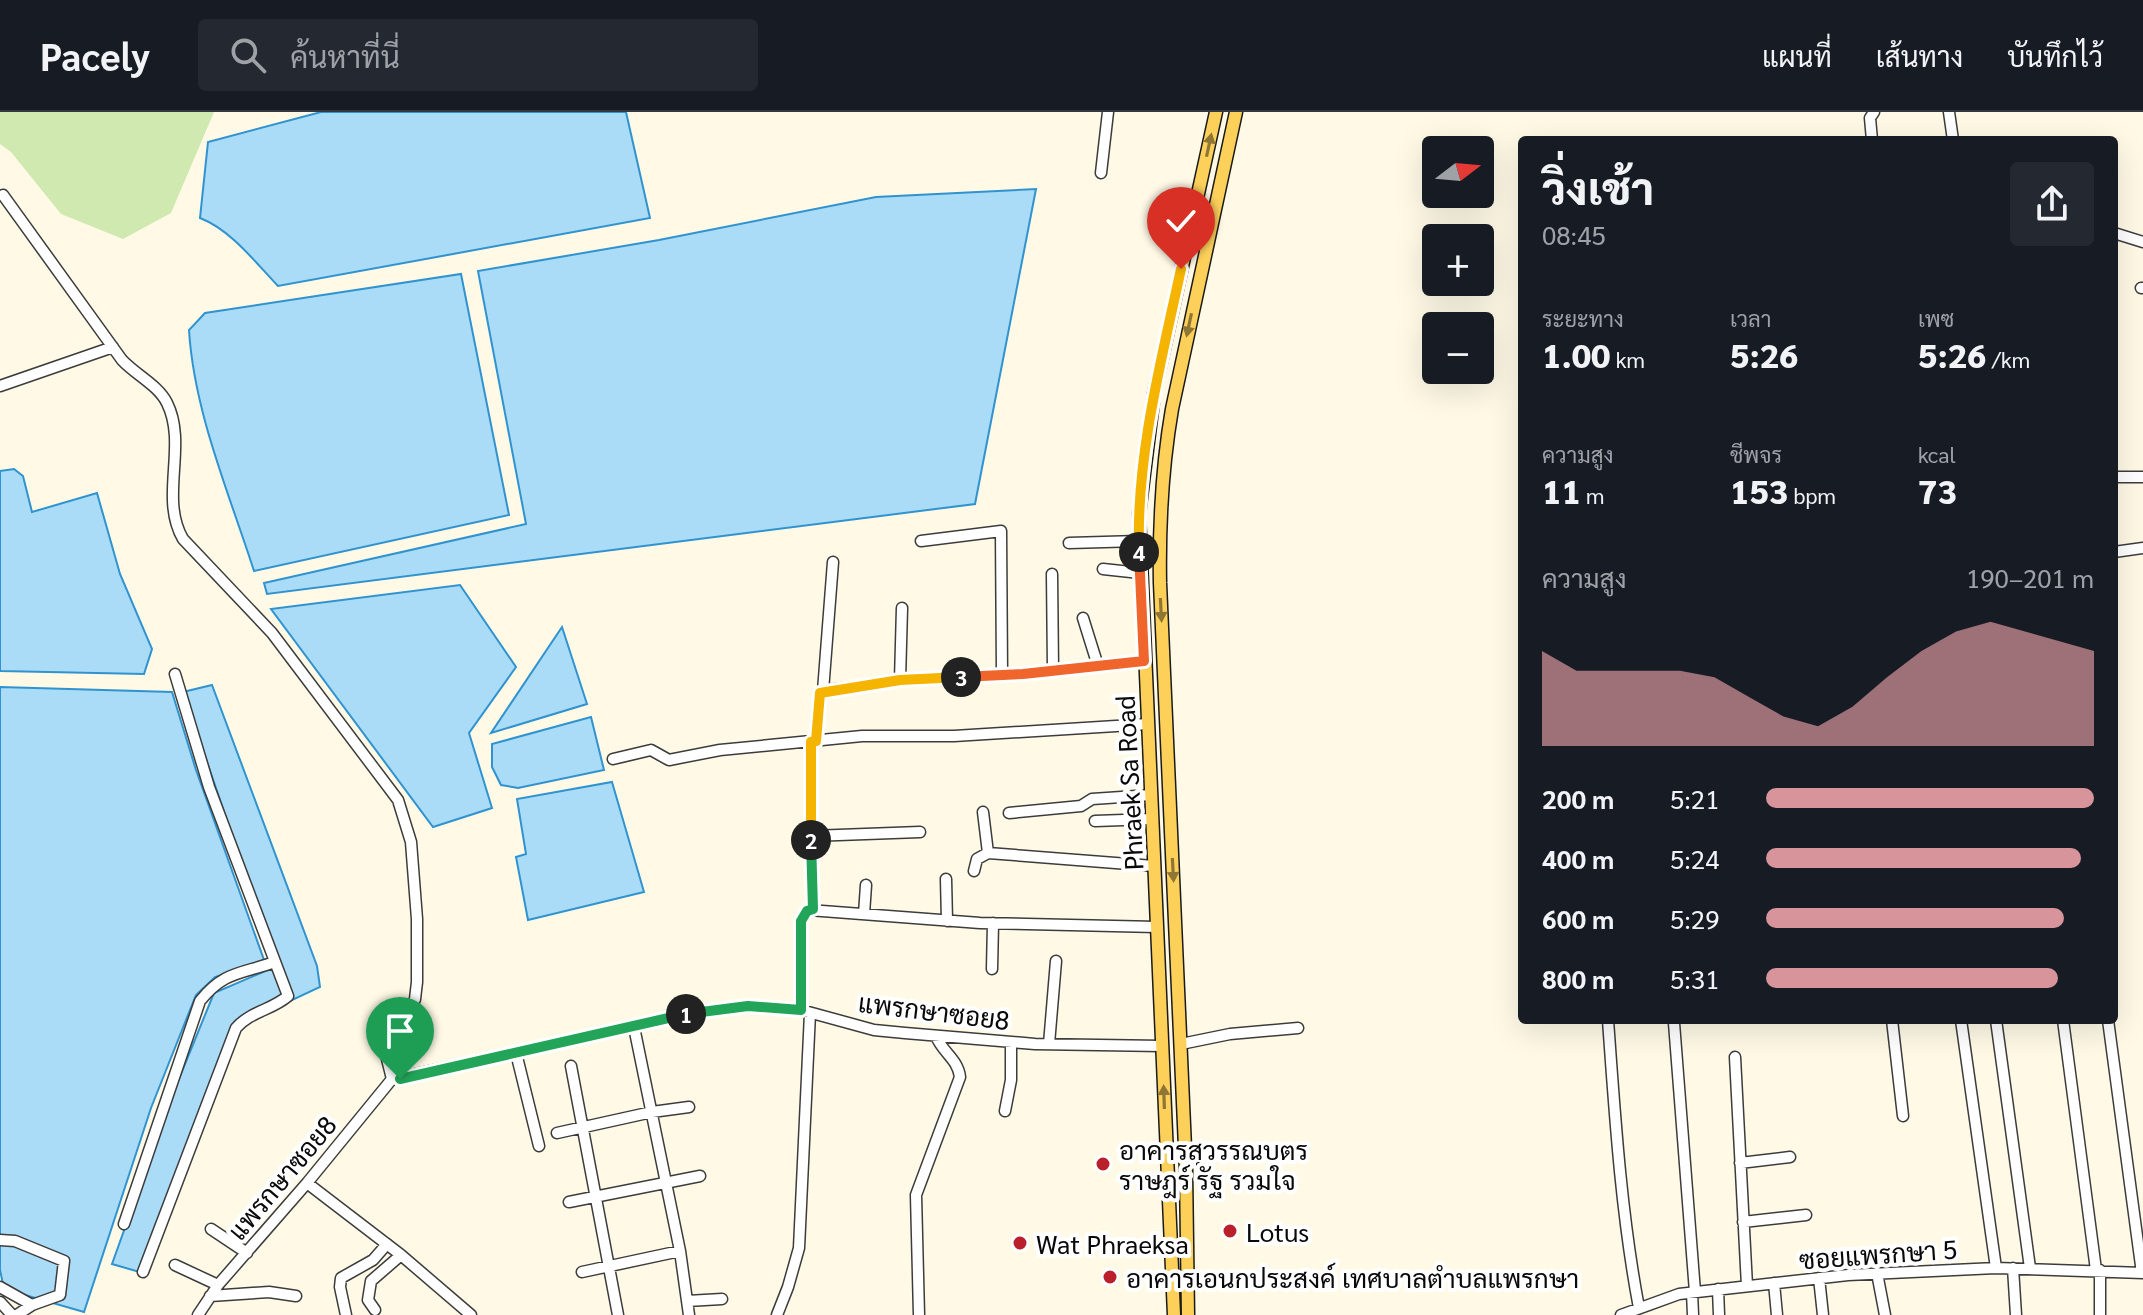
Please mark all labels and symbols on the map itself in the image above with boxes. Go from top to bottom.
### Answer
one-way arrow [1203,132,1216,157]
north arrow [1422,136,1494,208]
pin [1147,187,1215,269]
one-way arrow [1182,313,1195,338]
pin: 4 [1119,532,1159,572]
one-way arrow [1155,598,1168,623]
pin: 3 [941,657,981,697]
street label: Phraek Sa Road [1106,695,1150,871]
pin: 2 [791,820,831,860]
one-way arrow [1167,858,1180,883]
street label: แพรกษาซอย8 [856,984,1012,1036]
pin: 1 [666,994,706,1034]
pin [366,997,434,1079]
one-way arrow [1157,1084,1170,1109]
street label: แพรกษาซอย8 [219,1108,343,1246]
place label: อาคารสุวรรณบุตร ราษฎร์ รัฐ รวมใจ [1119,1132,1308,1199]
marker: อาคารสุวรรณบุตร ราษฎร์ รัฐ รวมใจ [1094,1155,1112,1173]
place label: Lotus [1246,1214,1309,1248]
marker: Lotus [1221,1222,1239,1240]
place label: Wat Phraeksa [1036,1226,1189,1260]
street label: ซอยแพรกษา 5 [1798,1231,1958,1275]
marker: Wat Phraeksa [1011,1234,1029,1252]
place label: อาคารเอนกประสงค์ เทศบาลตำบลแพรกษา [1126,1260,1579,1294]
marker: อาคารเอนกประสงค์ เทศบาลตำบลแพรกษา [1101,1268,1119,1286]

